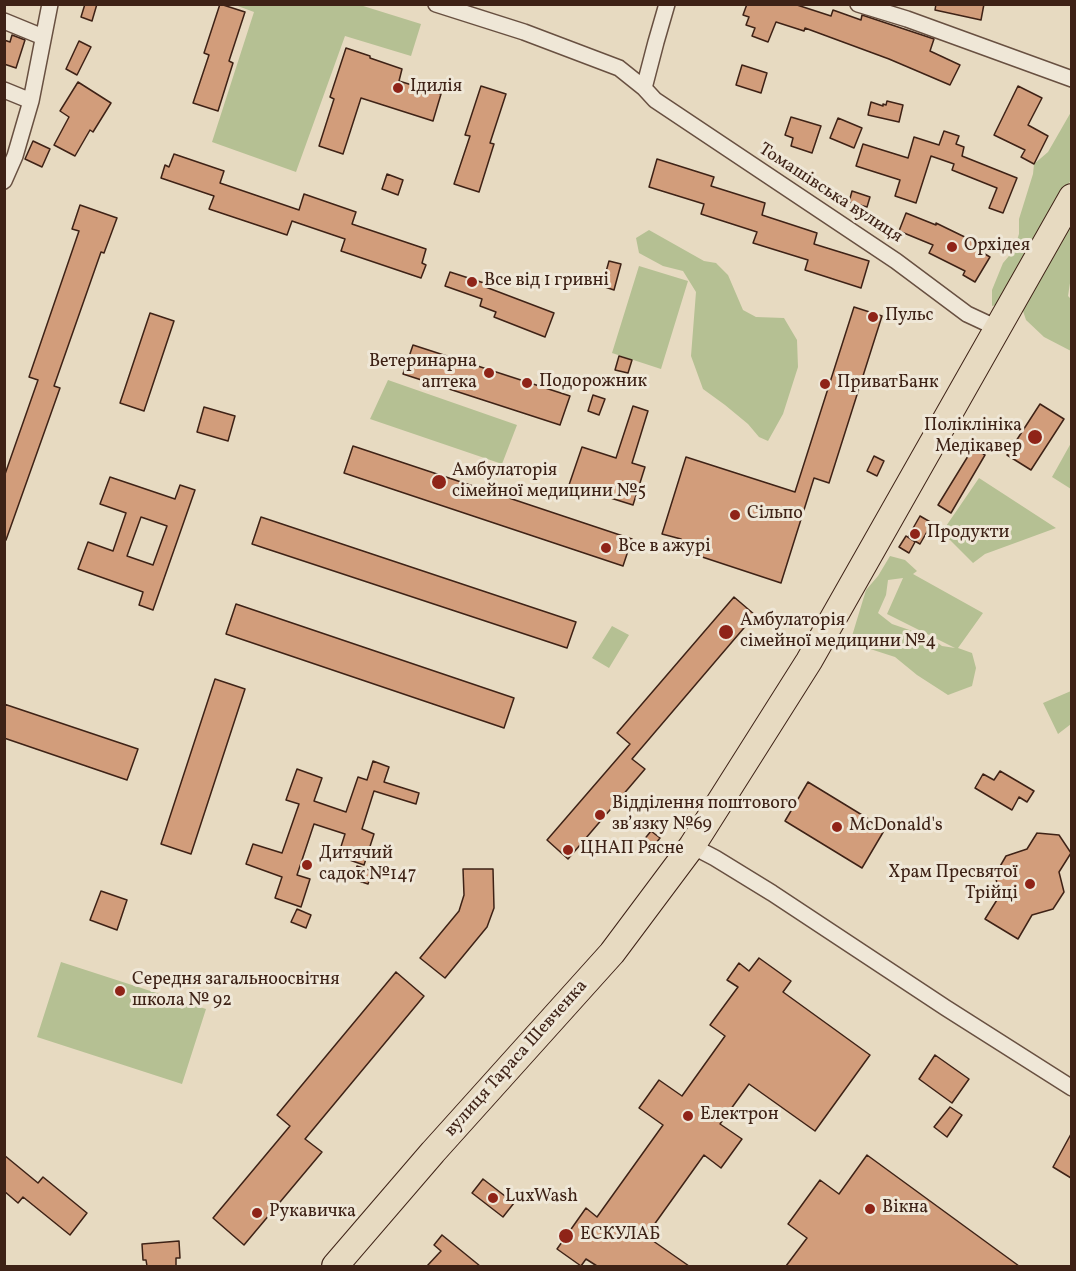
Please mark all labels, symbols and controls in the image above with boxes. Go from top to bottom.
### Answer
place label: Ідилія [410,77,462,99]
marker: Ідилія [391,81,405,95]
street label: Томашівська вулиця [754,139,906,249]
place label: Орхідея [964,236,1030,258]
marker: Орхідея [945,240,959,254]
place label: Все від 1 гривні [484,271,609,293]
marker: Все від 1 гривні [465,275,479,289]
place label: Пульс [885,306,934,328]
marker: Пульс [866,310,880,324]
place label: Ветеринарна аптека [369,352,477,394]
marker: Ветеринарна аптека [482,366,496,380]
place label: Подорожник [539,372,647,394]
place label: ПриватБанк [837,373,939,395]
marker: Подорожник [520,376,534,390]
marker: ПриватБанк [818,377,832,391]
place label: Поліклініка Медікавер [924,416,1022,458]
marker: Поліклініка Медікавер [1026,428,1044,446]
place label: Амбулаторія сімейної медицини №5 [452,461,646,504]
marker: Амбулаторія сімейної медицини №5 [430,473,448,491]
place label: Сільпо [747,504,803,526]
marker: Сільпо [728,508,742,522]
place label: Продукти [927,523,1010,545]
marker: Продукти [908,527,922,541]
place label: Все в ажурі [618,537,711,559]
marker: Все в ажурі [599,541,613,555]
place label: Амбулаторія сімейної медицини №4 [740,611,936,654]
marker: Амбулаторія сімейної медицини №4 [717,623,735,641]
place label: Відділення поштового зв’язку №69 [612,794,797,836]
marker: Відділення поштового зв’язку №69 [593,808,607,822]
place label: McDonald's [849,816,943,838]
marker: McDonald's [830,820,844,834]
place label: ЦНАП Рясне [580,839,684,861]
marker: ЦНАП Рясне [561,843,575,857]
place label: Дитячий садок №147 [319,844,416,886]
marker: Дитячий садок №147 [300,858,314,872]
place label: Храм Пресвятої Трійці [888,863,1018,906]
marker: Храм Пресвятої Трійці [1023,877,1037,891]
place label: Середня загальноосвітня школа № 92 [132,970,340,1012]
street label: вулиця Тараса Шевченка [441,976,593,1142]
marker: Середня загальноосвітня школа № 92 [113,984,127,998]
place label: Електрон [700,1105,779,1127]
marker: Електрон [681,1109,695,1123]
place label: LuxWash [505,1187,578,1209]
marker: LuxWash [486,1191,500,1205]
place label: Вікна [882,1198,928,1220]
place label: Рукавичка [269,1202,356,1224]
marker: Вікна [863,1202,877,1216]
marker: Рукавичка [250,1206,264,1220]
place label: ЕСКУЛАБ [580,1225,660,1247]
marker: ЕСКУЛАБ [557,1227,575,1245]

